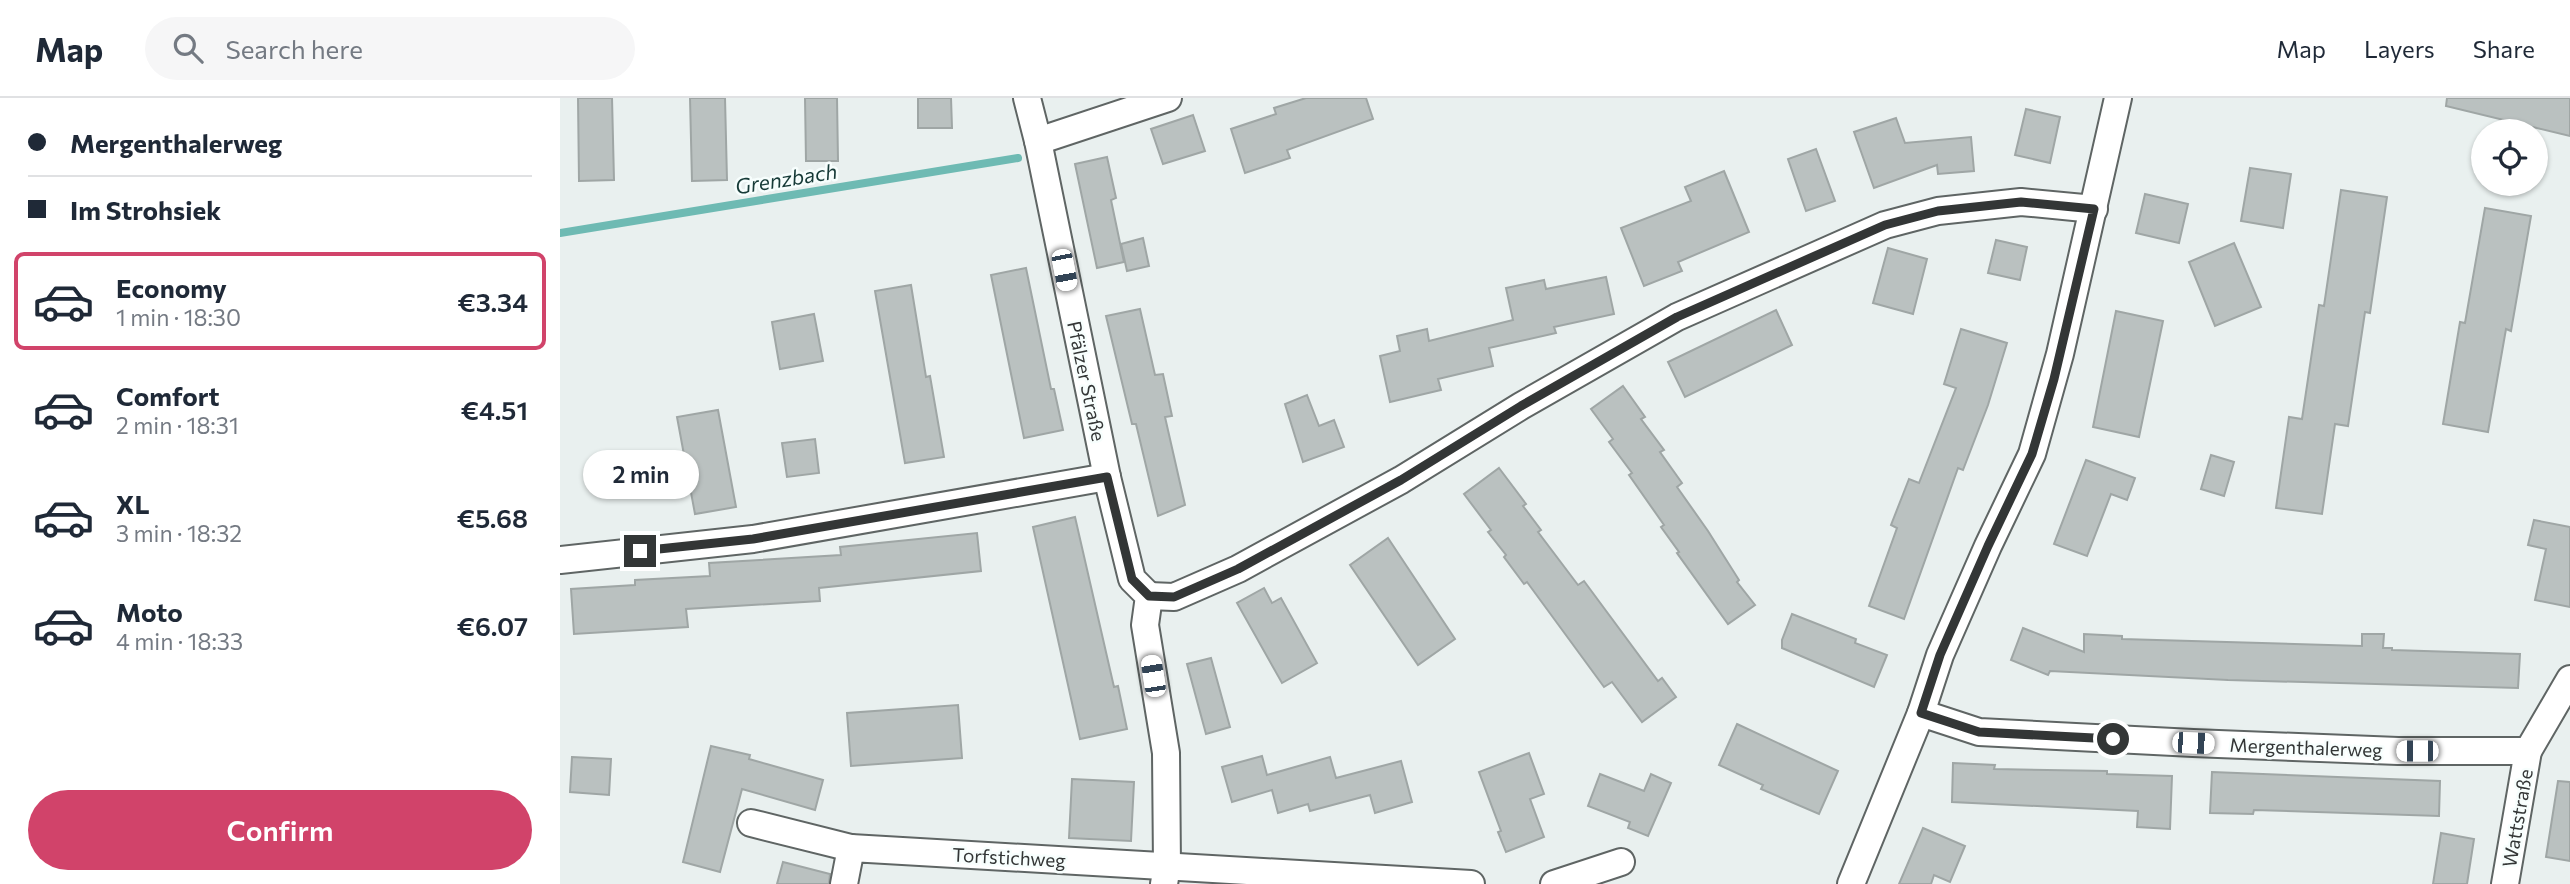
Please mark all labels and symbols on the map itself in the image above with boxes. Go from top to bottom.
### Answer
water label: Grenzbach [733,158,839,198]
car [1050,247,1079,293]
street label: Pfälzer Straße [1063,319,1111,443]
callout: 2 min [582,449,698,498]
route end [624,535,656,567]
car [1140,654,1167,698]
route start [2097,723,2129,755]
car [2172,732,2215,754]
street label: Mergenthalerweg [2229,733,2383,761]
car [2397,741,2439,762]
street label: Wattstraße [2497,767,2537,869]
street label: Torfstichweg [952,843,1066,871]

